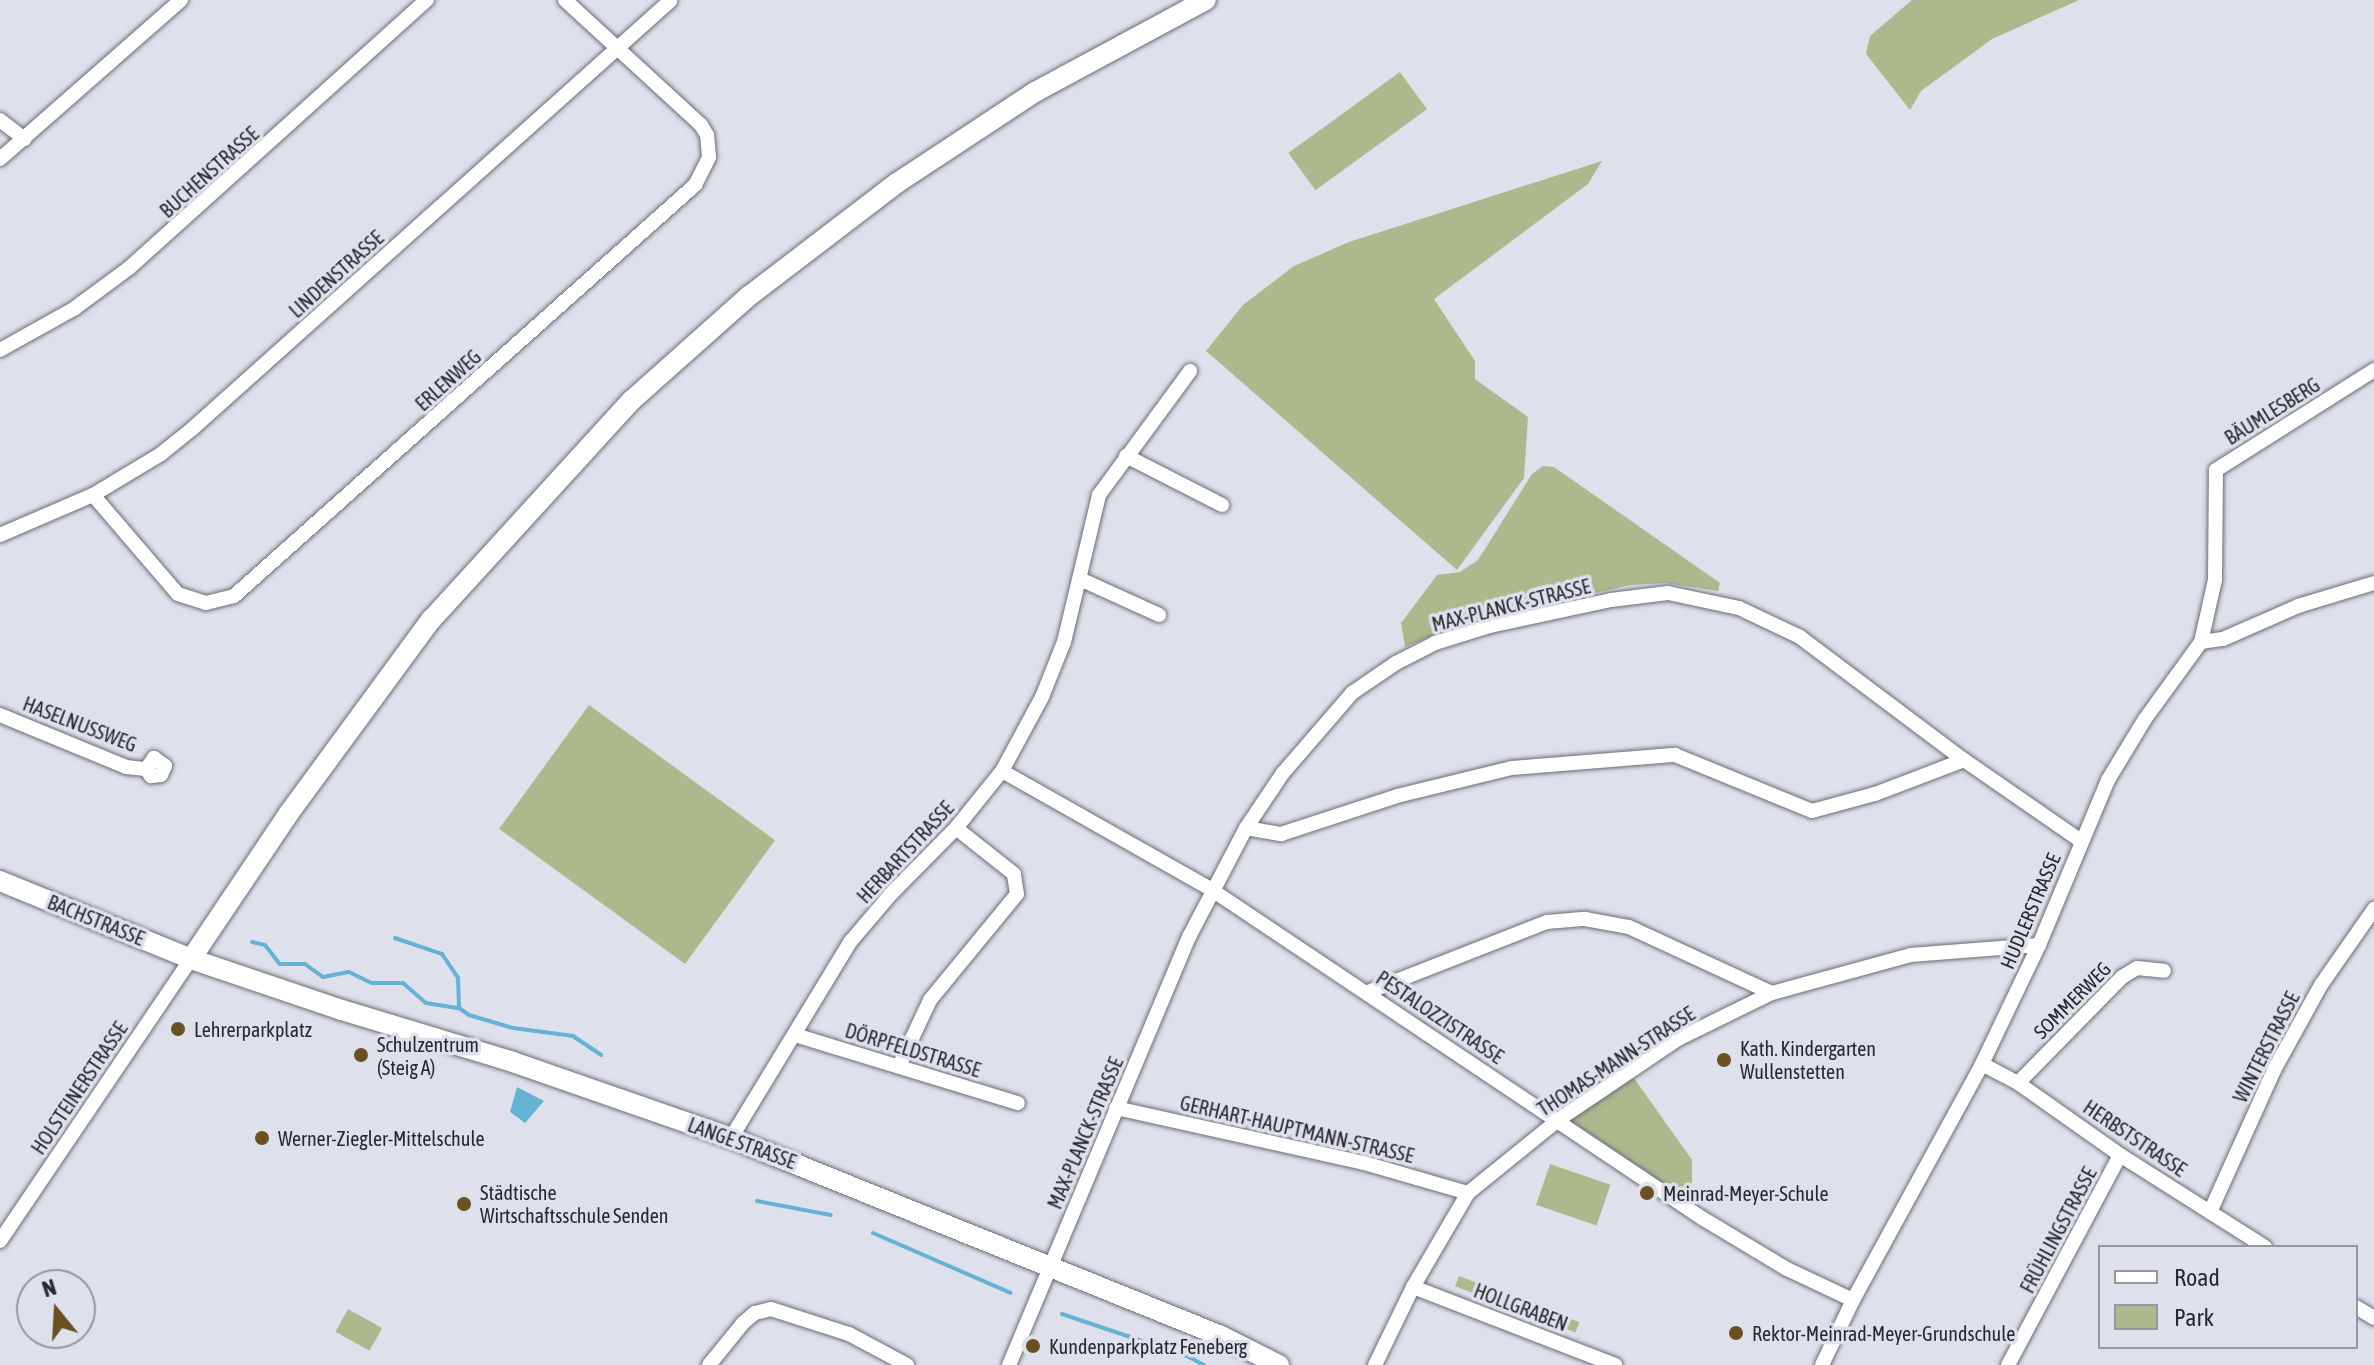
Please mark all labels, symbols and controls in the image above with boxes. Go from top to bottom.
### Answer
street label: BUCHENSTRASSE [155,121,263,223]
street label: LINDENSTRASSE [284,225,388,323]
street label: ERLENWEG [410,344,486,416]
street label: BÄUMLESBERG [2220,372,2324,450]
street label: MAX-PLANCK-STRASSE [1429,574,1593,636]
street label: HASELNUSSWEG [20,691,140,757]
street label: HERBARTSTRASSE [852,796,958,908]
street label: HUDLERSTRASSE [1995,850,2065,972]
street label: BACHSTRASSE [44,890,148,950]
street label: SOMMERWEG [2029,957,2115,1043]
street label: PESTALOZZISTRASSE [1372,966,1508,1068]
street label: WINTERSTRASSE [2228,988,2304,1106]
street label: THOMAS-MANN-STRASSE [1533,1001,1699,1121]
street label: HOLSTEINERSTRASSE [26,1017,132,1159]
place label: Lehrerparkplatz [194,1017,312,1041]
street label: DÖRPFELDSTRASSE [842,1018,984,1082]
marker: Lehrerparkplatz [169,1020,187,1038]
place label: Schulzentrum (Steig A) [377,1032,479,1079]
place label: Kath. Kindergarten Wullenstetten [1740,1036,1876,1083]
marker: Schulzentrum (Steig A) [352,1046,370,1064]
marker: Kath. Kindergarten Wullenstetten [1715,1051,1733,1069]
street label: MAX-PLANCK-STRASSE [1042,1054,1128,1212]
street label: GERHART-HAUPTMANN-STRASSE [1178,1090,1416,1168]
street label: HERBSTSTRASSE [2079,1095,2191,1181]
street label: LANGE STRASSE [685,1112,799,1174]
place label: Werner-Ziegler-Mittelschule [278,1126,485,1150]
marker: Werner-Ziegler-Mittelschule [253,1129,271,1147]
street label: FRÜHLINGSTRASSE [2015,1163,2101,1297]
place label: Städtische Wirtschaftsschule Senden [480,1180,669,1227]
place label: Meinrad-Meyer-Schule [1663,1181,1829,1205]
marker: Meinrad-Meyer-Schule [1638,1184,1656,1202]
marker: Städtische Wirtschaftsschule Senden [455,1195,473,1213]
legend [2098,1245,2358,1349]
text: Road [2174,1264,2220,1291]
north arrow [16,1269,96,1349]
text: N [39,1274,59,1302]
street label: HOLLGRABEN [1471,1278,1571,1336]
text: Park [2174,1304,2214,1331]
place label: Rektor-Meinrad-Meyer-Grundschule [1752,1321,2015,1345]
marker: Rektor-Meinrad-Meyer-Grundschule [1727,1324,1745,1342]
place label: Kundenparkplatz Feneberg [1049,1334,1247,1358]
marker: Kundenparkplatz Feneberg [1024,1337,1042,1355]

